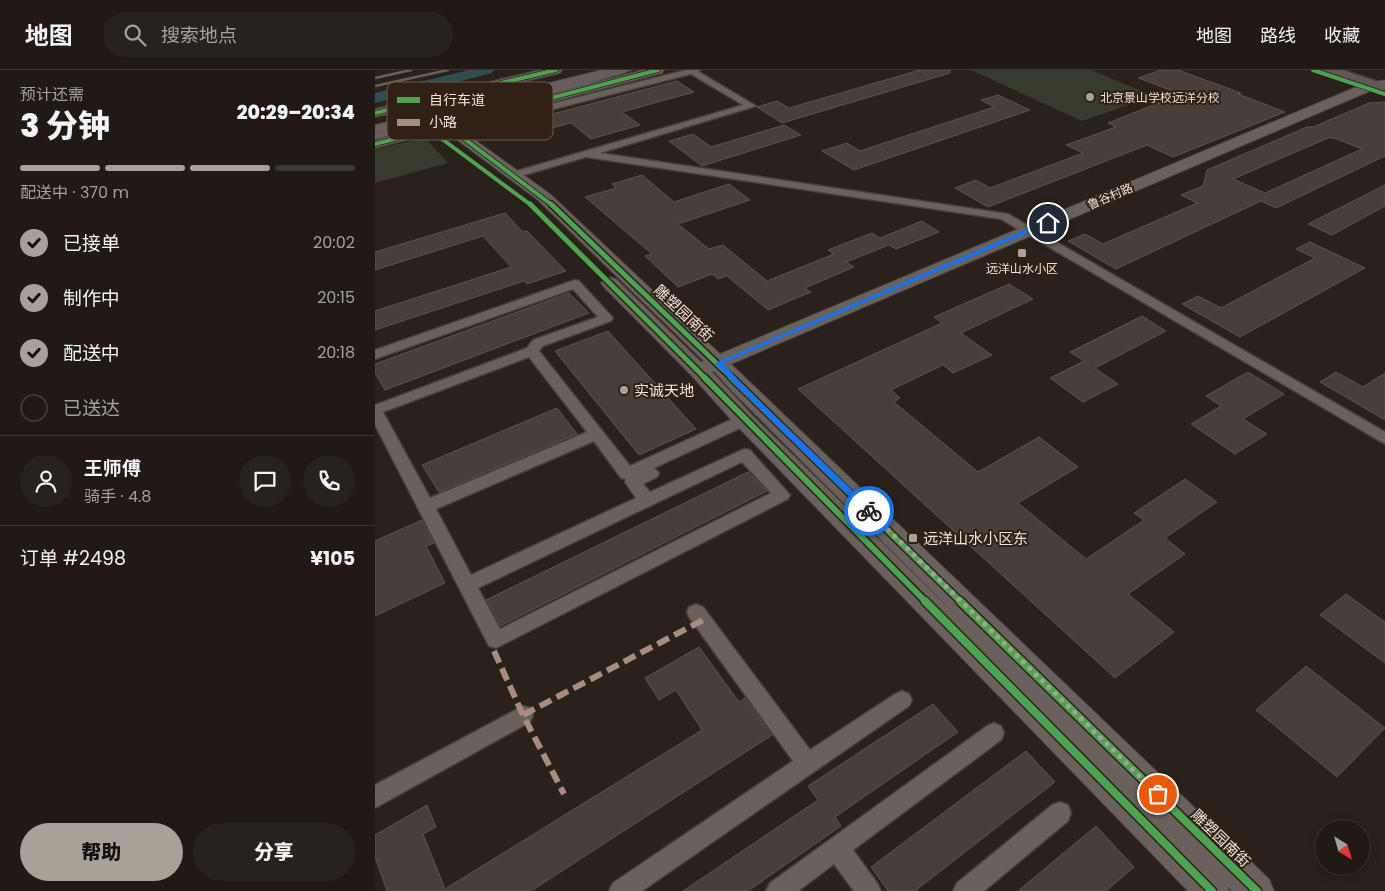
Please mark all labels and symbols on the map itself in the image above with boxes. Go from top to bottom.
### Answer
legend [387,82,553,140]
place label: 北京景山学校远洋分校 [1100,89,1220,106]
text: 自行车道 [429,90,485,110]
marker: 北京景山学校远洋分校 [1084,91,1096,103]
text: 小路 [429,112,457,132]
street label: 鲁谷村路 [1085,179,1135,213]
pin [1027,202,1069,244]
marker: 远洋山水小区 [1016,247,1028,259]
place label: 远洋山水小区 [986,260,1058,277]
street label: 雕塑园南街 [649,280,719,346]
place label: 实诚天地 [634,380,694,401]
marker: 实诚天地 [618,384,630,396]
courier [844,486,894,536]
place label: 远洋山水小区东 [923,528,1028,549]
marker: 远洋山水小区东 [907,532,919,544]
pin [1137,773,1179,815]
street label: 雕塑园南街 [1187,804,1255,872]
north arrow [1315,820,1370,875]

